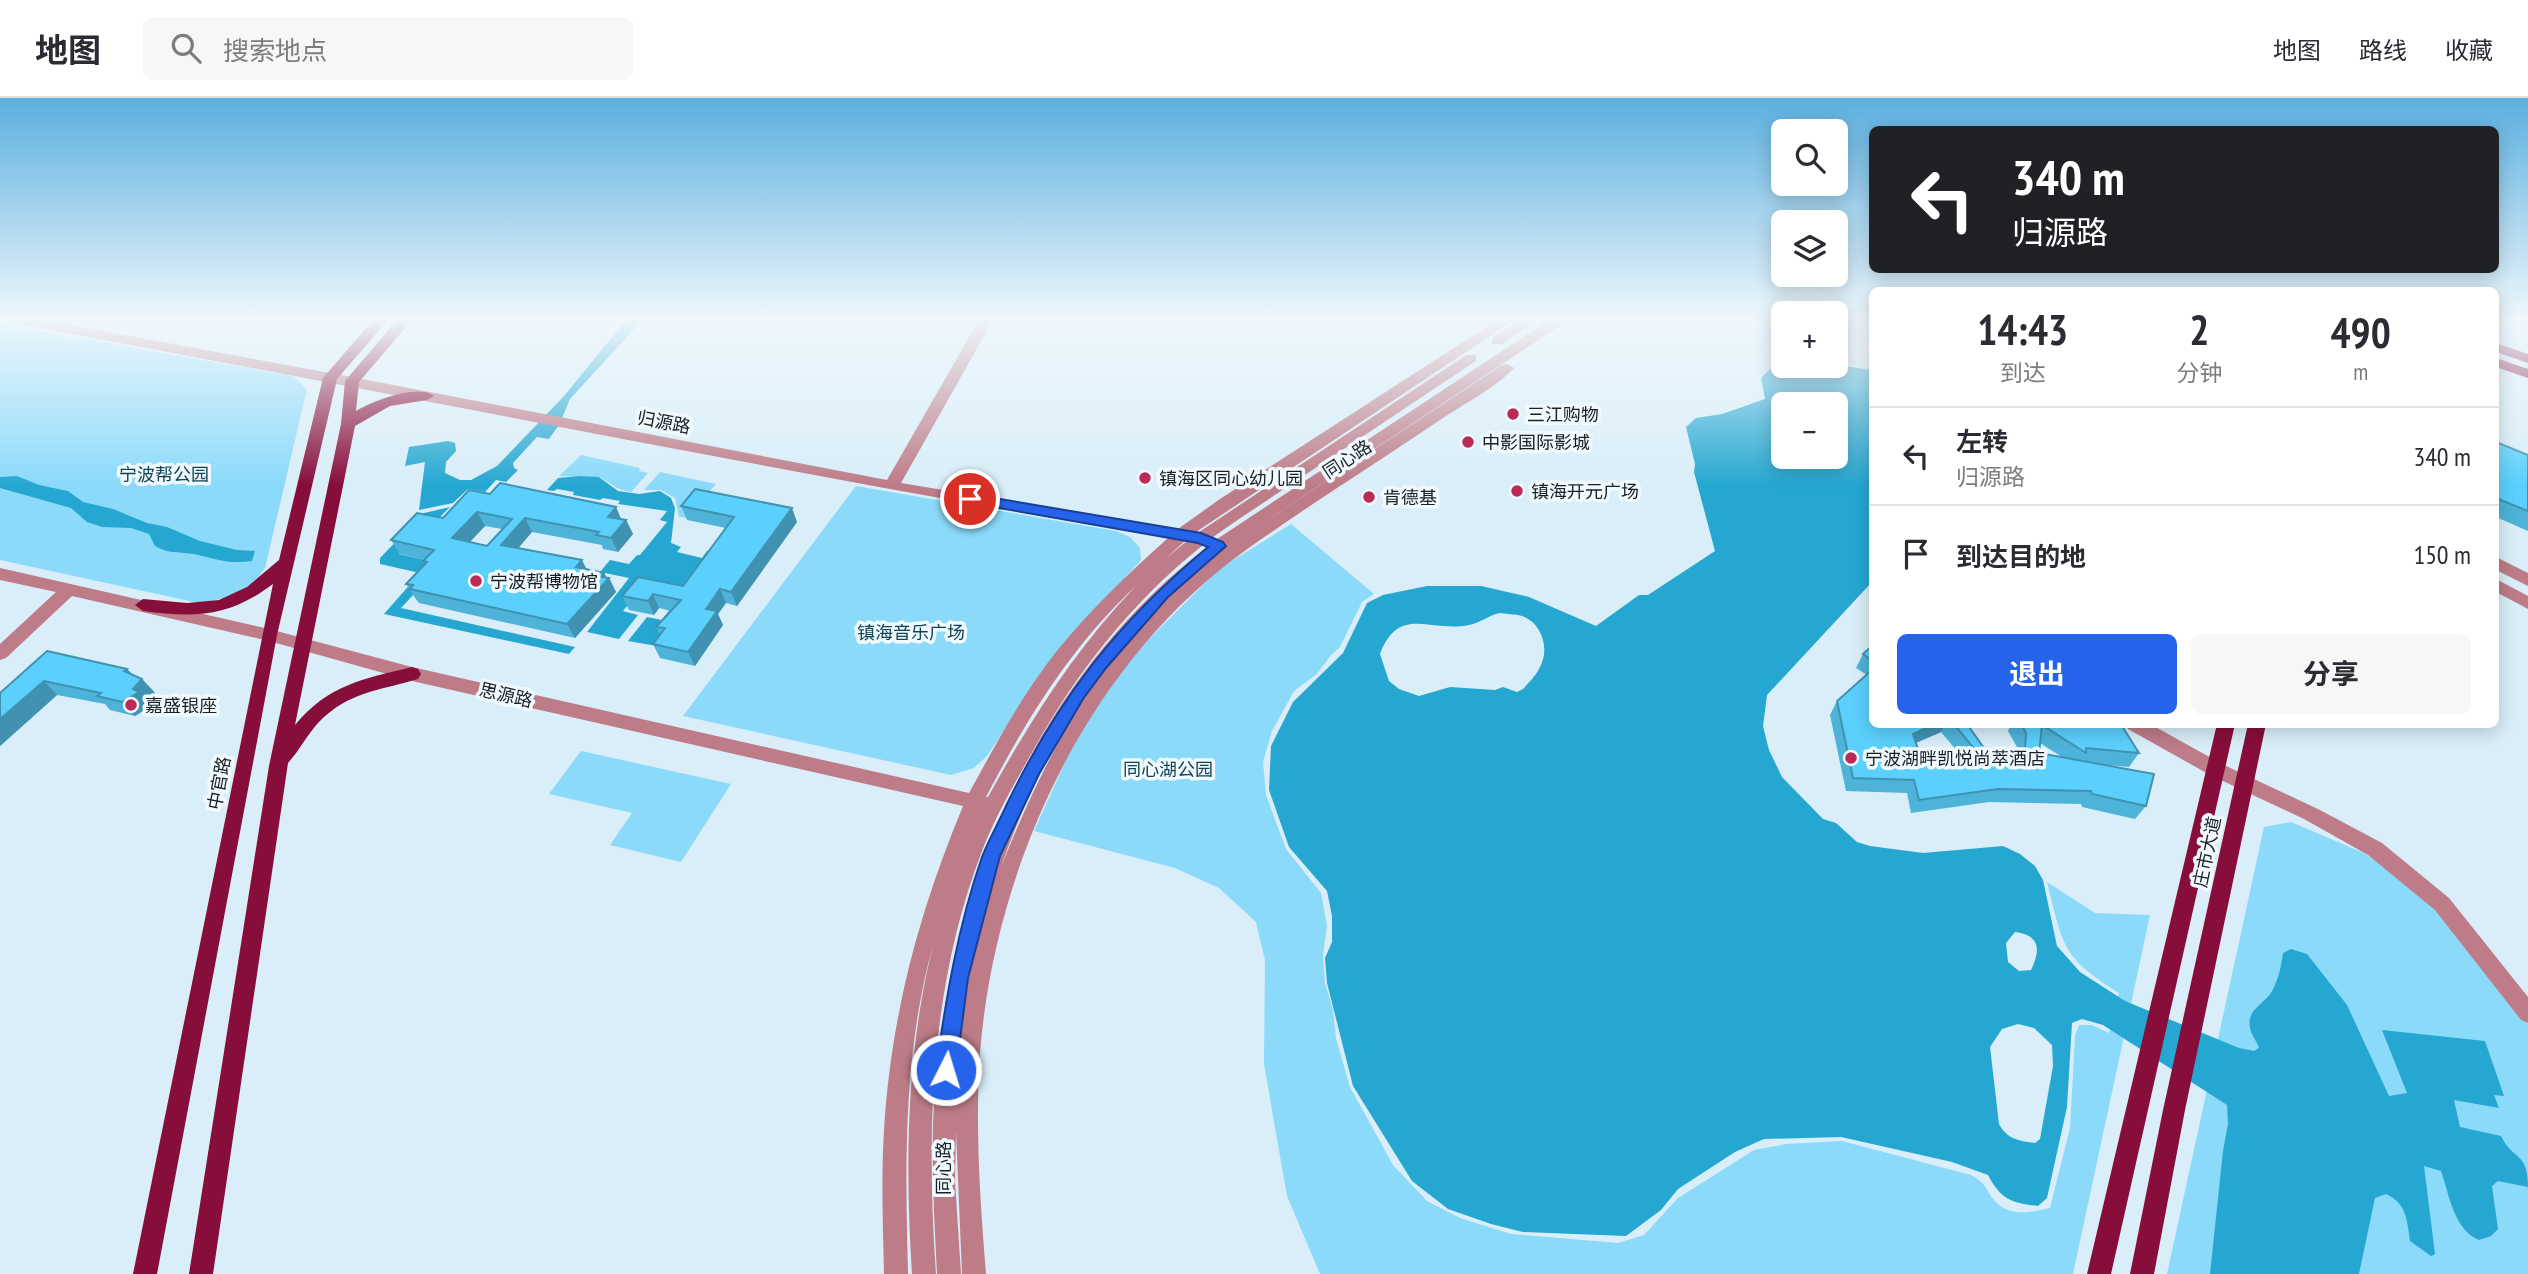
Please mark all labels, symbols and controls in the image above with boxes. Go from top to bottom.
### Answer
search box [143,17,633,80]
text: 地图 [35,28,101,71]
icon: search [167,29,205,67]
text: 搜索地点 [223,34,327,67]
text: 地图 [2273,35,2321,66]
text: 路线 [2359,35,2407,66]
text: 收藏 [2445,35,2493,66]
map controls [1771,119,1848,469]
button: search [1771,119,1848,196]
text: 340 m [2012,145,2125,209]
icon: left [1897,154,1988,245]
button: layers [1771,210,1848,287]
text: 归源路 [2012,211,2108,253]
button: + [1771,301,1848,378]
text: 14:43 [1977,302,2068,357]
text: 2 [2189,302,2209,357]
text: 490 [2331,305,2391,360]
text: m [2353,357,2368,386]
text: 到达 [2000,358,2046,387]
text: 分钟 [2176,358,2222,387]
button: − [1771,392,1848,469]
place label: 三江购物 [1527,403,1599,426]
street label: 归源路 [635,406,693,438]
marker: 三江购物 [1505,406,1521,422]
text: 左转 [1956,425,2008,458]
place label: 中影国际影城 [1482,431,1590,454]
marker: 中影国际影城 [1460,434,1476,450]
street label: 同心路 [1318,435,1376,483]
icon: left [1897,437,1935,475]
text: 340 m [2413,440,2471,473]
text: 归源路 [1956,462,2025,491]
park label: 宁波帮公园 [119,463,209,486]
place label: 镇海区同心幼儿园 [1159,467,1303,490]
pin [940,469,1000,529]
marker: 镇海区同心幼儿园 [1137,470,1153,486]
icon: arrive [951,480,989,518]
place label: 镇海开元广场 [1531,480,1639,503]
marker: 镇海开元广场 [1509,483,1525,499]
place label: 肯德基 [1383,486,1437,509]
marker: 肯德基 [1361,489,1377,505]
icon: arrive [1897,535,1935,573]
text: 150 m [2413,538,2471,571]
text: 到达目的地 [1956,540,2086,573]
place label: 宁波帮博物馆 [490,570,598,593]
marker: 宁波帮博物馆 [468,573,484,589]
park label: 镇海音乐广场 [857,621,965,644]
button: 退出 [1897,634,2177,714]
button: 分享 [2191,634,2471,714]
street label: 思源路 [477,678,535,712]
place label: 嘉盛银座 [145,694,217,717]
marker: 嘉盛银座 [123,697,139,713]
place label: 宁波湖畔凯悦尚萃酒店 [1865,747,2045,770]
marker: 宁波湖畔凯悦尚萃酒店 [1843,750,1859,766]
street label: 中官路 [203,754,235,812]
park label: 同心湖公园 [1123,758,1213,781]
street label: 庄市大道 [2188,814,2226,890]
position arrow [909,1033,983,1107]
street label: 同心路 [932,1141,955,1195]

